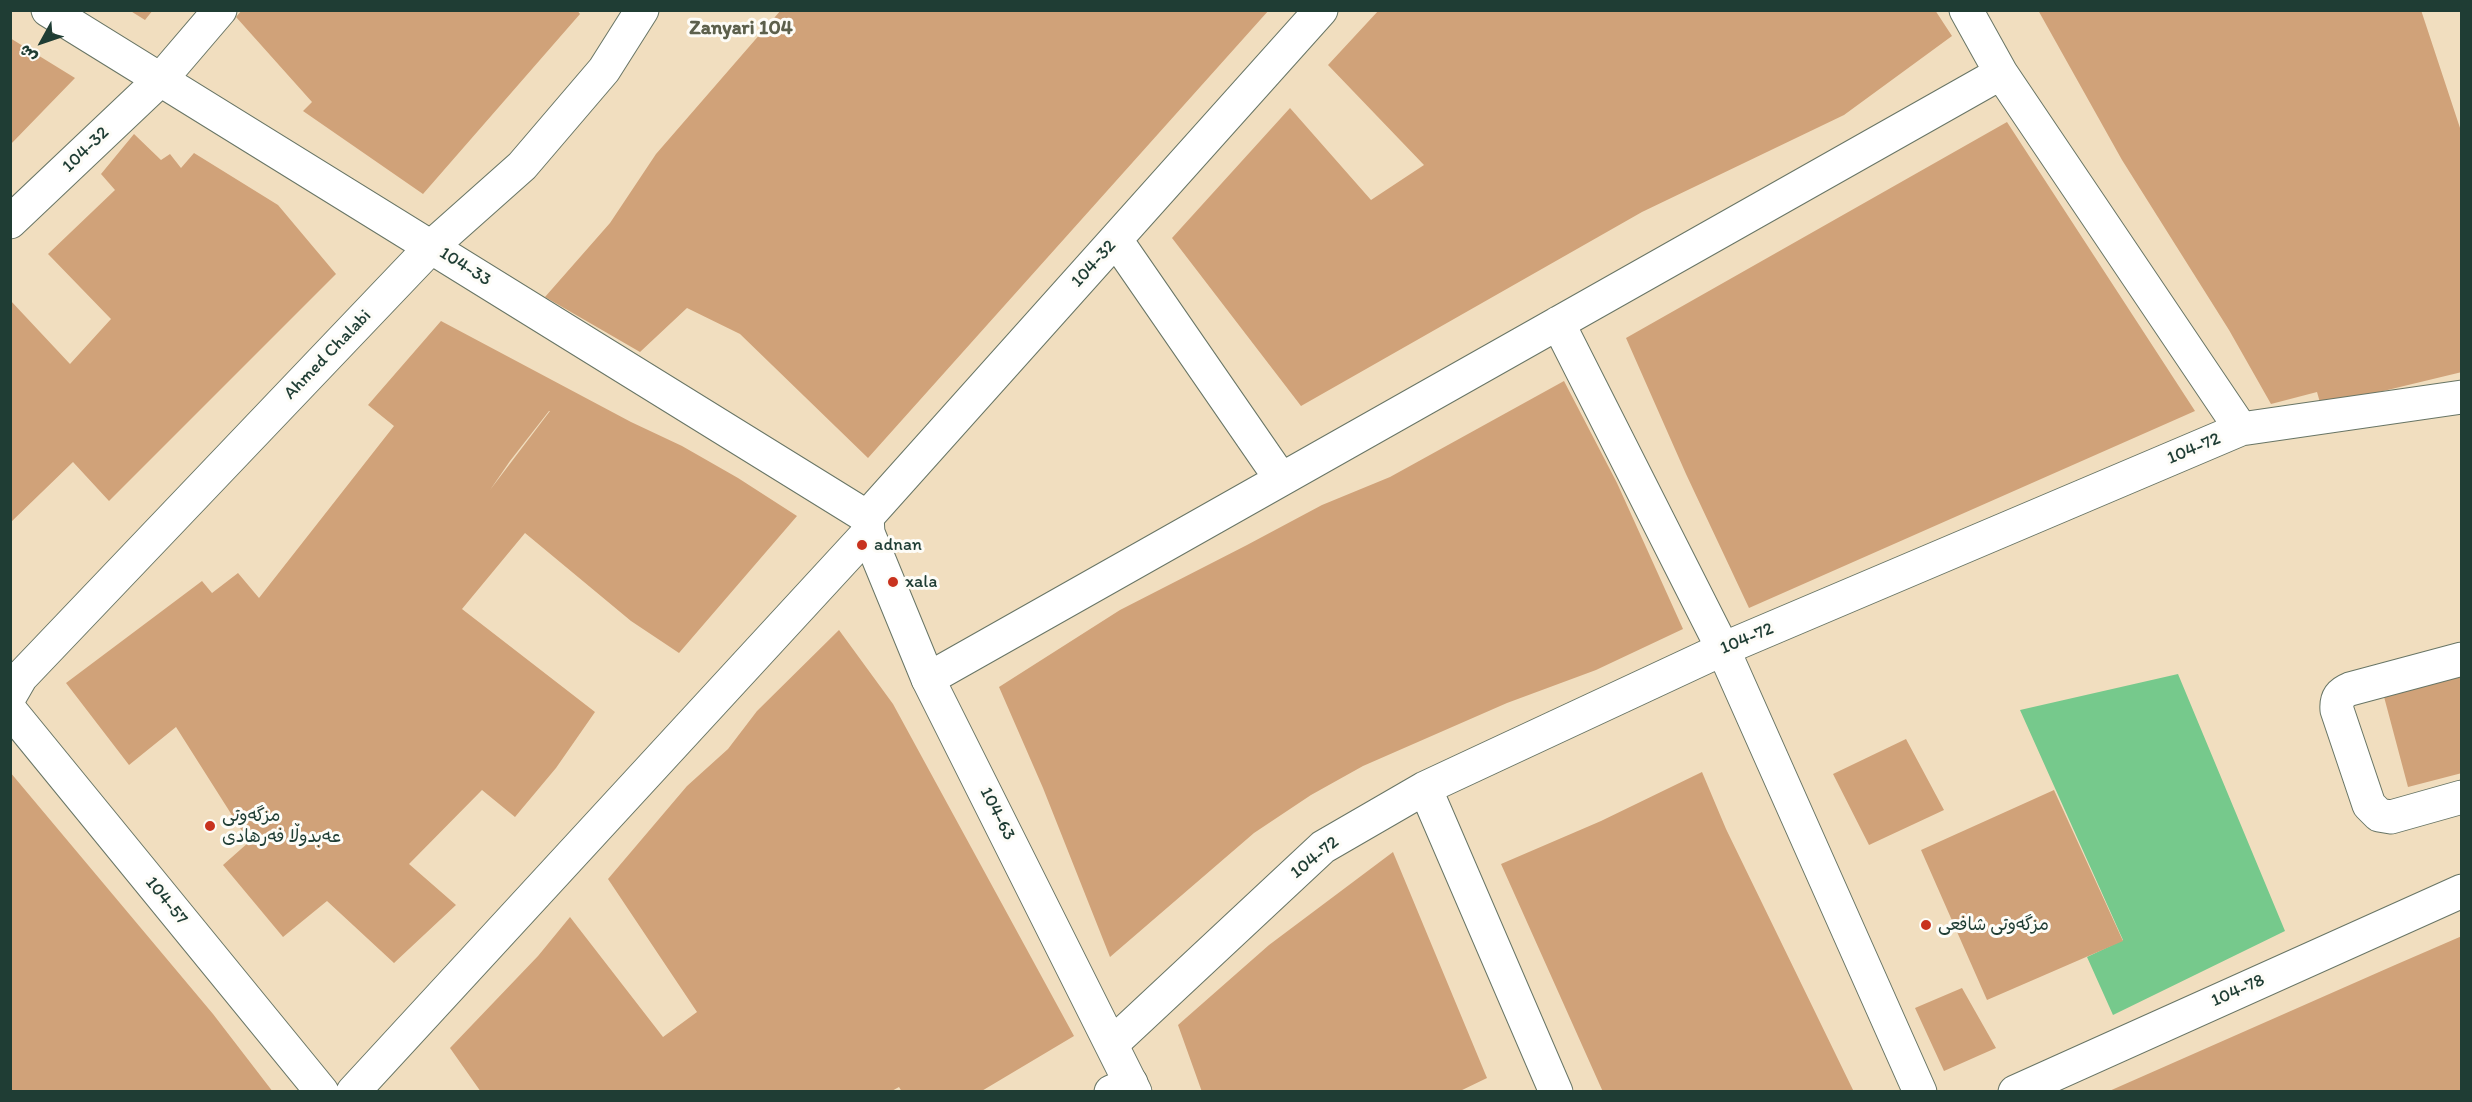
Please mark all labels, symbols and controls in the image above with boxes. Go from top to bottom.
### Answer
north arrow [12,12,72,72]
district label: Zanyari 104 [689,17,793,41]
text: ش [15,41,41,67]
street label: 104-32 [58,123,114,177]
street label: 104-32 [1067,236,1121,292]
street label: 104-33 [435,243,495,291]
street label: Ahmed Chalabi [280,306,376,404]
street label: 104-72 [2164,428,2224,470]
place label: adnan [874,534,922,556]
marker: adnan [855,538,869,552]
place label: xala [905,571,937,593]
marker: xala [886,575,900,589]
street label: 104-72 [1717,618,1777,660]
street label: 104-63 [974,784,1020,844]
place label: مزگەوتی عەبدوڵا فەرهادی [222,805,341,848]
marker: مزگەوتی عەبدوڵا فەرهادی [203,819,217,833]
street label: 104-72 [1286,832,1344,884]
street label: 104-57 [140,873,192,929]
place label: مزگەوتی شافعی [1938,914,2049,936]
marker: مزگەوتی شافعی [1919,918,1933,932]
street label: 104-78 [2208,970,2268,1012]

